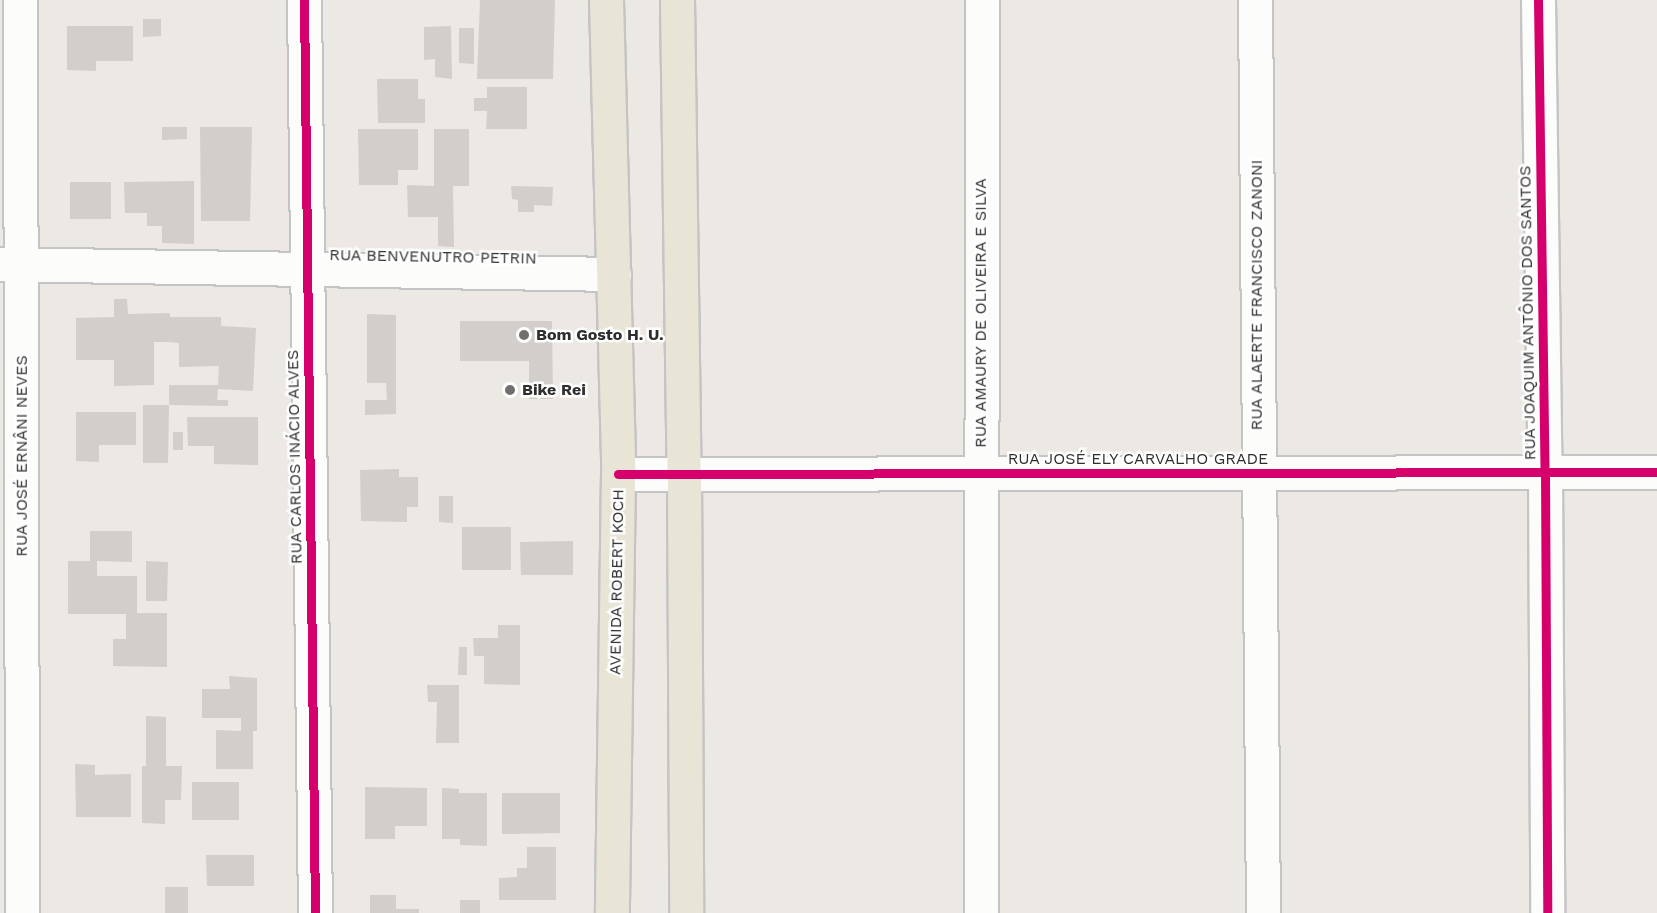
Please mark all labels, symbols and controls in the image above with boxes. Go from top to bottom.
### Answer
street label: RUA ALAERTE FRANCISCO ZANONI [1247,159,1267,431]
street label: RUA JOAQUIM ANTÔNIO DOS SANTOS [1516,165,1540,461]
street label: RUA AMAURY DE OLIVEIRA E SILVA [971,177,991,449]
street label: RUA BENVENUTRO PETRIN [329,246,537,268]
place label: Bom Gosto H. U. [536,325,664,345]
marker: Bom Gosto H. U. [517,328,531,342]
street label: RUA CARLOS INÁCIO ALVES [284,349,306,565]
street label: RUA JOSÉ ERNÂNI NEVES [12,355,32,557]
place label: Bike Rei [522,380,586,400]
marker: Bike Rei [503,383,517,397]
street label: RUA JOSÉ ELY CARVALHO GRADE [1007,449,1269,469]
street label: AVENIDA ROBERT KOCH [606,488,628,676]

